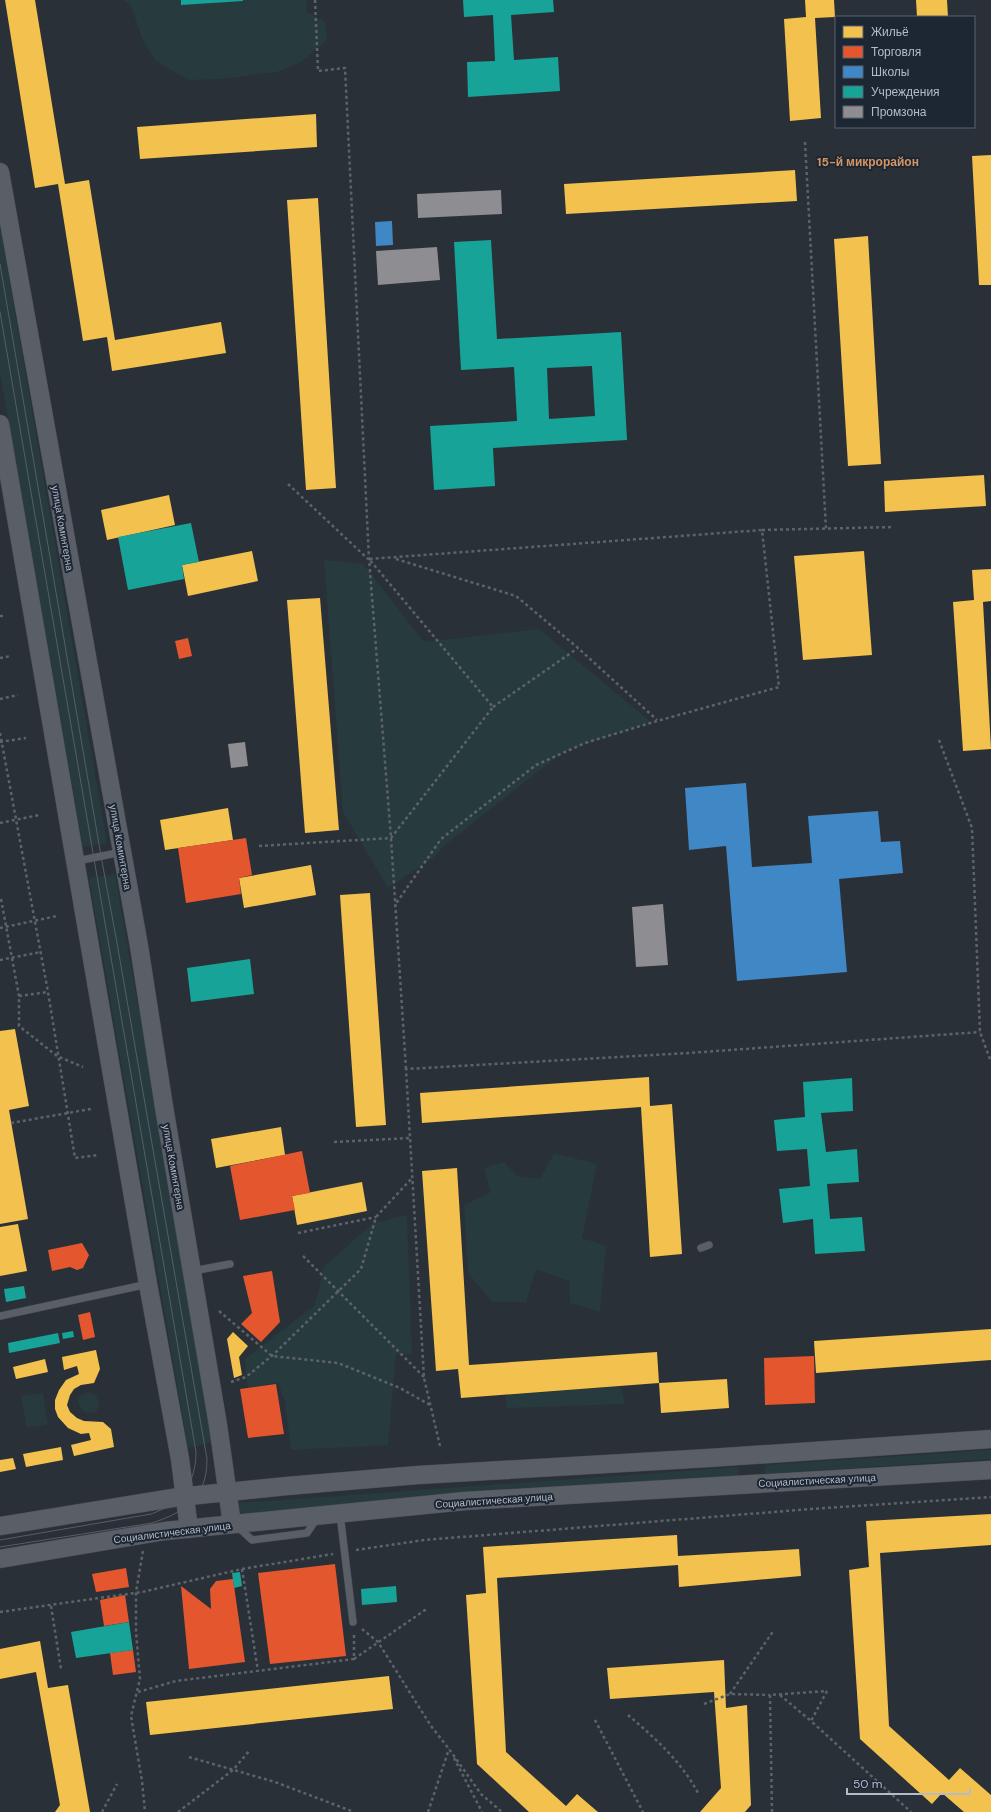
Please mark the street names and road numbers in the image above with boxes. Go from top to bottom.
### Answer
street label: улица Коминтерна [49,485,76,572]
street label: улица Коминтерна [107,804,134,891]
street label: улица Коминтерна [160,1124,187,1211]
street label: Социалистическая улица [758,1471,877,1490]
street label: Социалистическая улица [435,1490,554,1511]
street label: Социалистическая улица [113,1519,232,1546]

